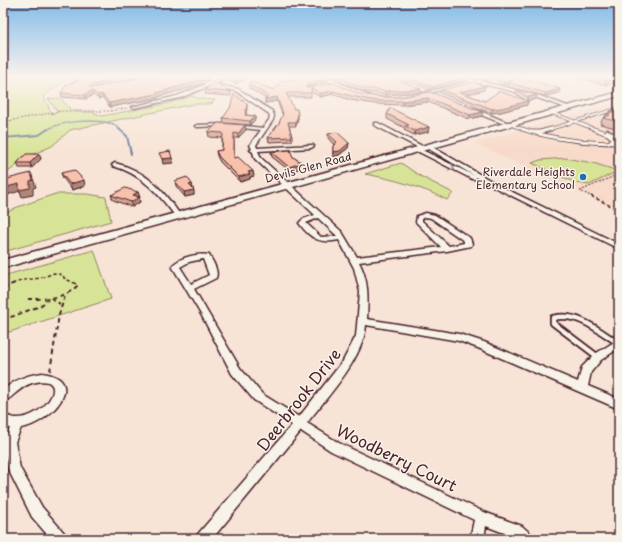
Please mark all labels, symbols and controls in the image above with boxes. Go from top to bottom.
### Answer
street label: Devils Glen Road [263,147,353,187]
one-way arrow [448,163,455,171]
place label: Riverdale Heights Elementary School [476,163,575,193]
marker: Riverdale Heights Elementary School [578,172,588,182]
street label: Deerbrook Drive [250,342,346,456]
street label: Woodberry Court [333,417,462,497]

